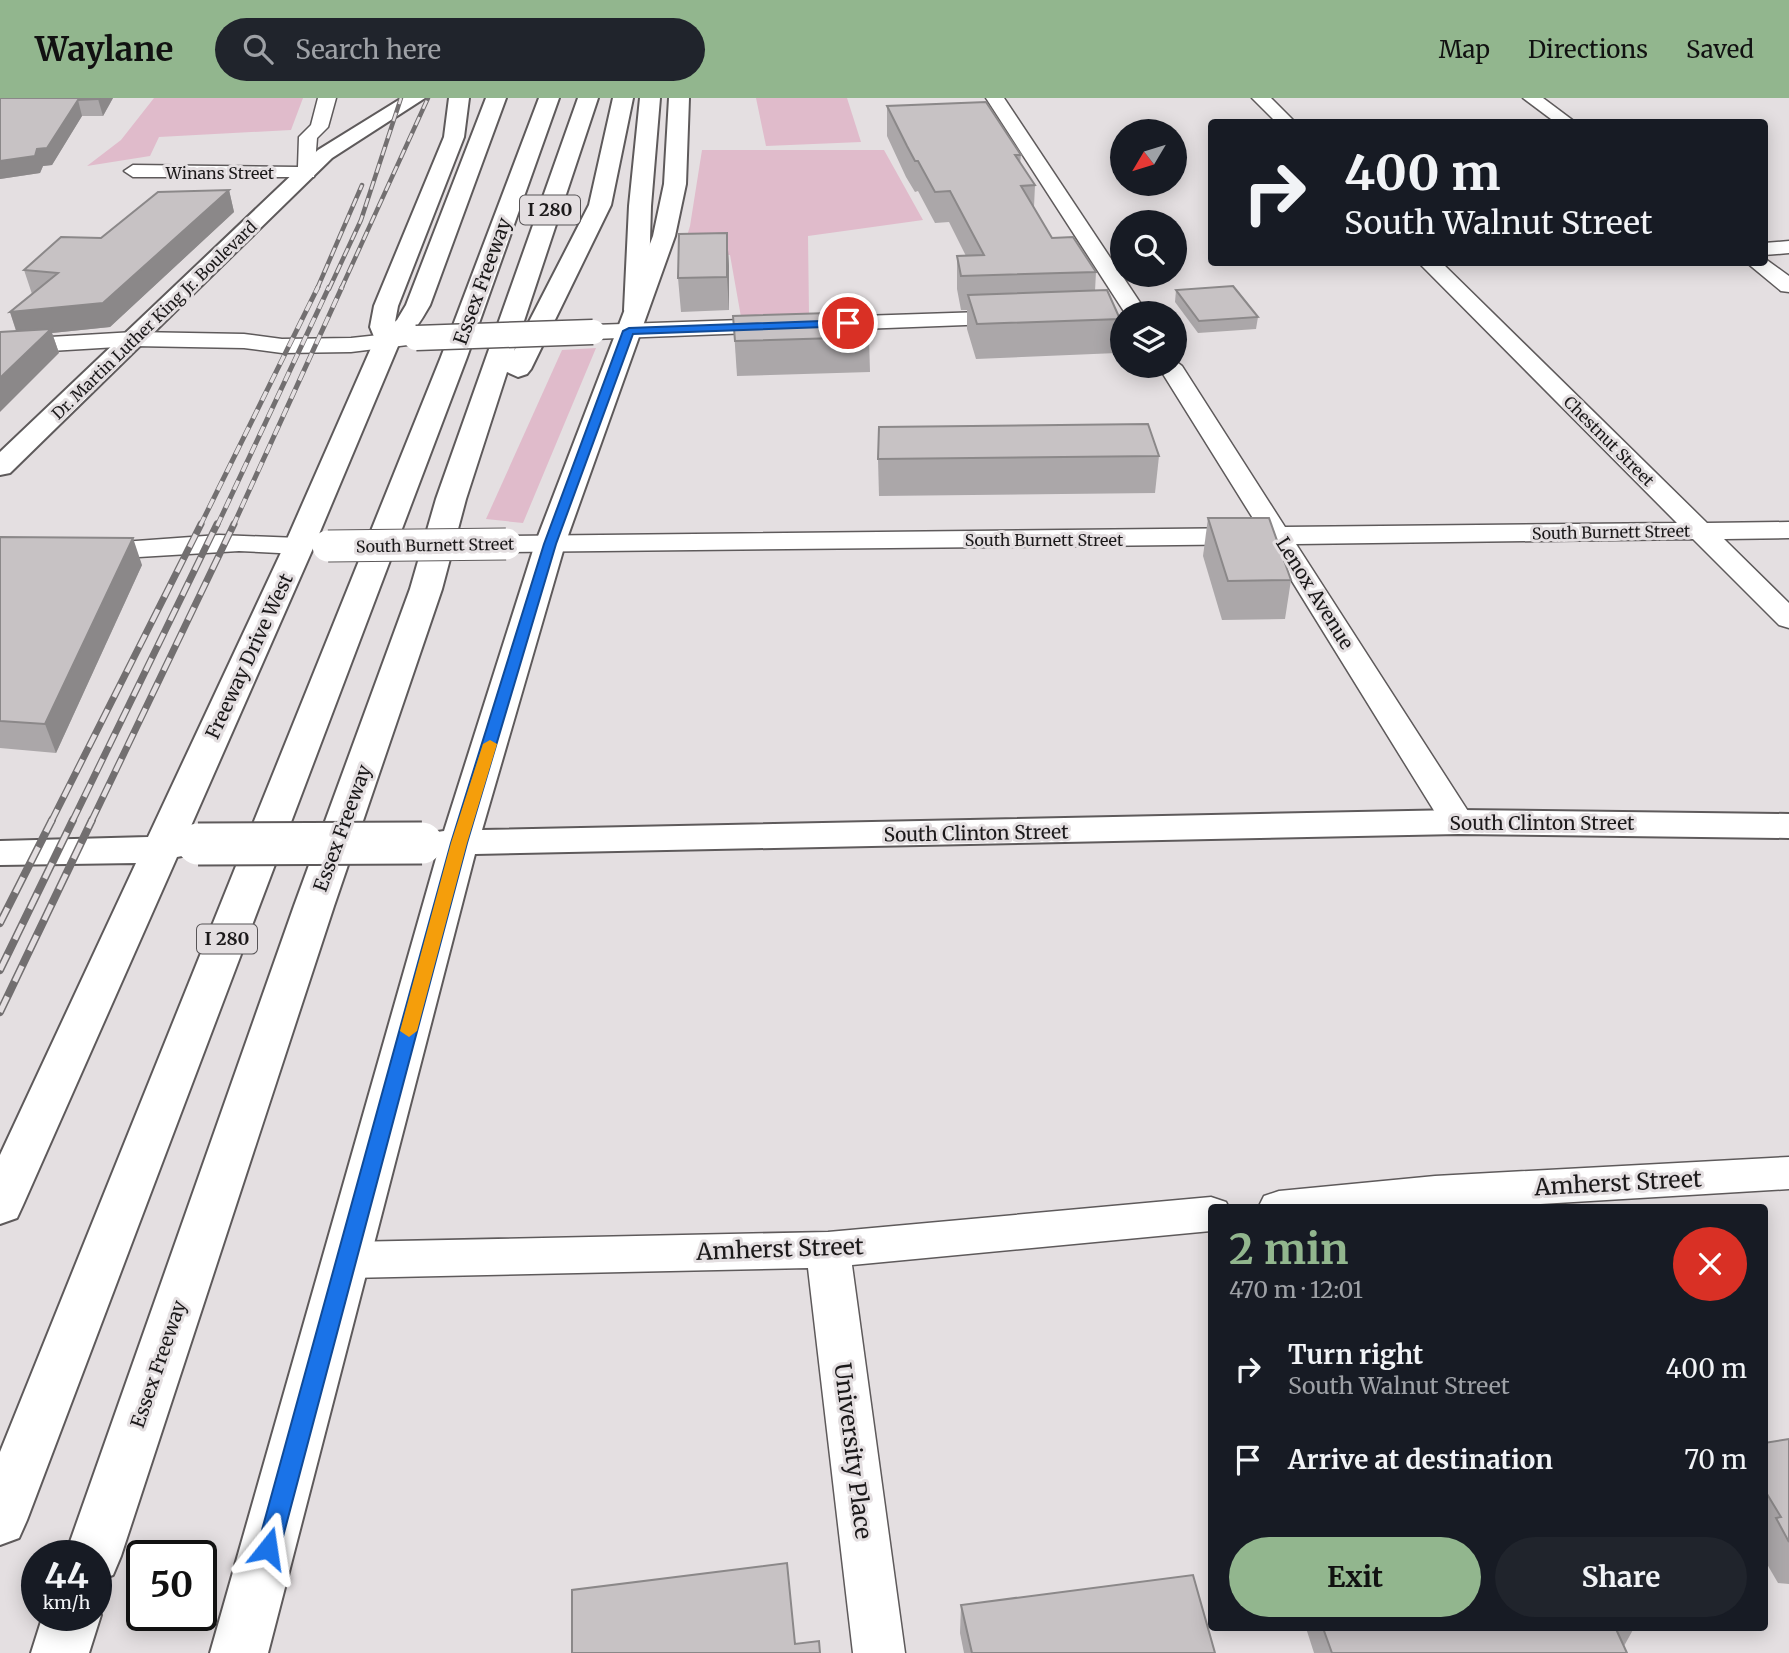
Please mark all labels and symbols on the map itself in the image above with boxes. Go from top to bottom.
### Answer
north arrow [1110,119,1186,196]
street label: Winans Street [165,163,275,183]
road number: I 280 [520,196,580,225]
street label: Essex Freeway [448,214,516,348]
street label: Dr. Martin Luther King Jr. Boulevard [47,216,261,423]
pin [818,293,878,353]
street label: Chestnut Street [1560,392,1659,491]
street label: South Burnett Street [1532,521,1691,543]
street label: South Burnett Street [965,530,1124,550]
street label: Lenox Avenue [1271,532,1359,654]
street label: South Burnett Street [356,534,515,556]
street label: Freeway Drive West [200,569,298,742]
street label: Essex Freeway [308,761,376,895]
street label: South Clinton Street [1450,811,1635,835]
street label: South Clinton Street [883,819,1069,847]
road number: I 280 [197,924,257,954]
street label: Amherst Street [1532,1164,1702,1201]
street label: Amherst Street [695,1231,864,1266]
street label: Essex Freeway [125,1297,191,1431]
street label: University Place [828,1361,879,1541]
position arrow [231,1511,305,1585]
speed limit sign: 50 [126,1540,217,1631]

